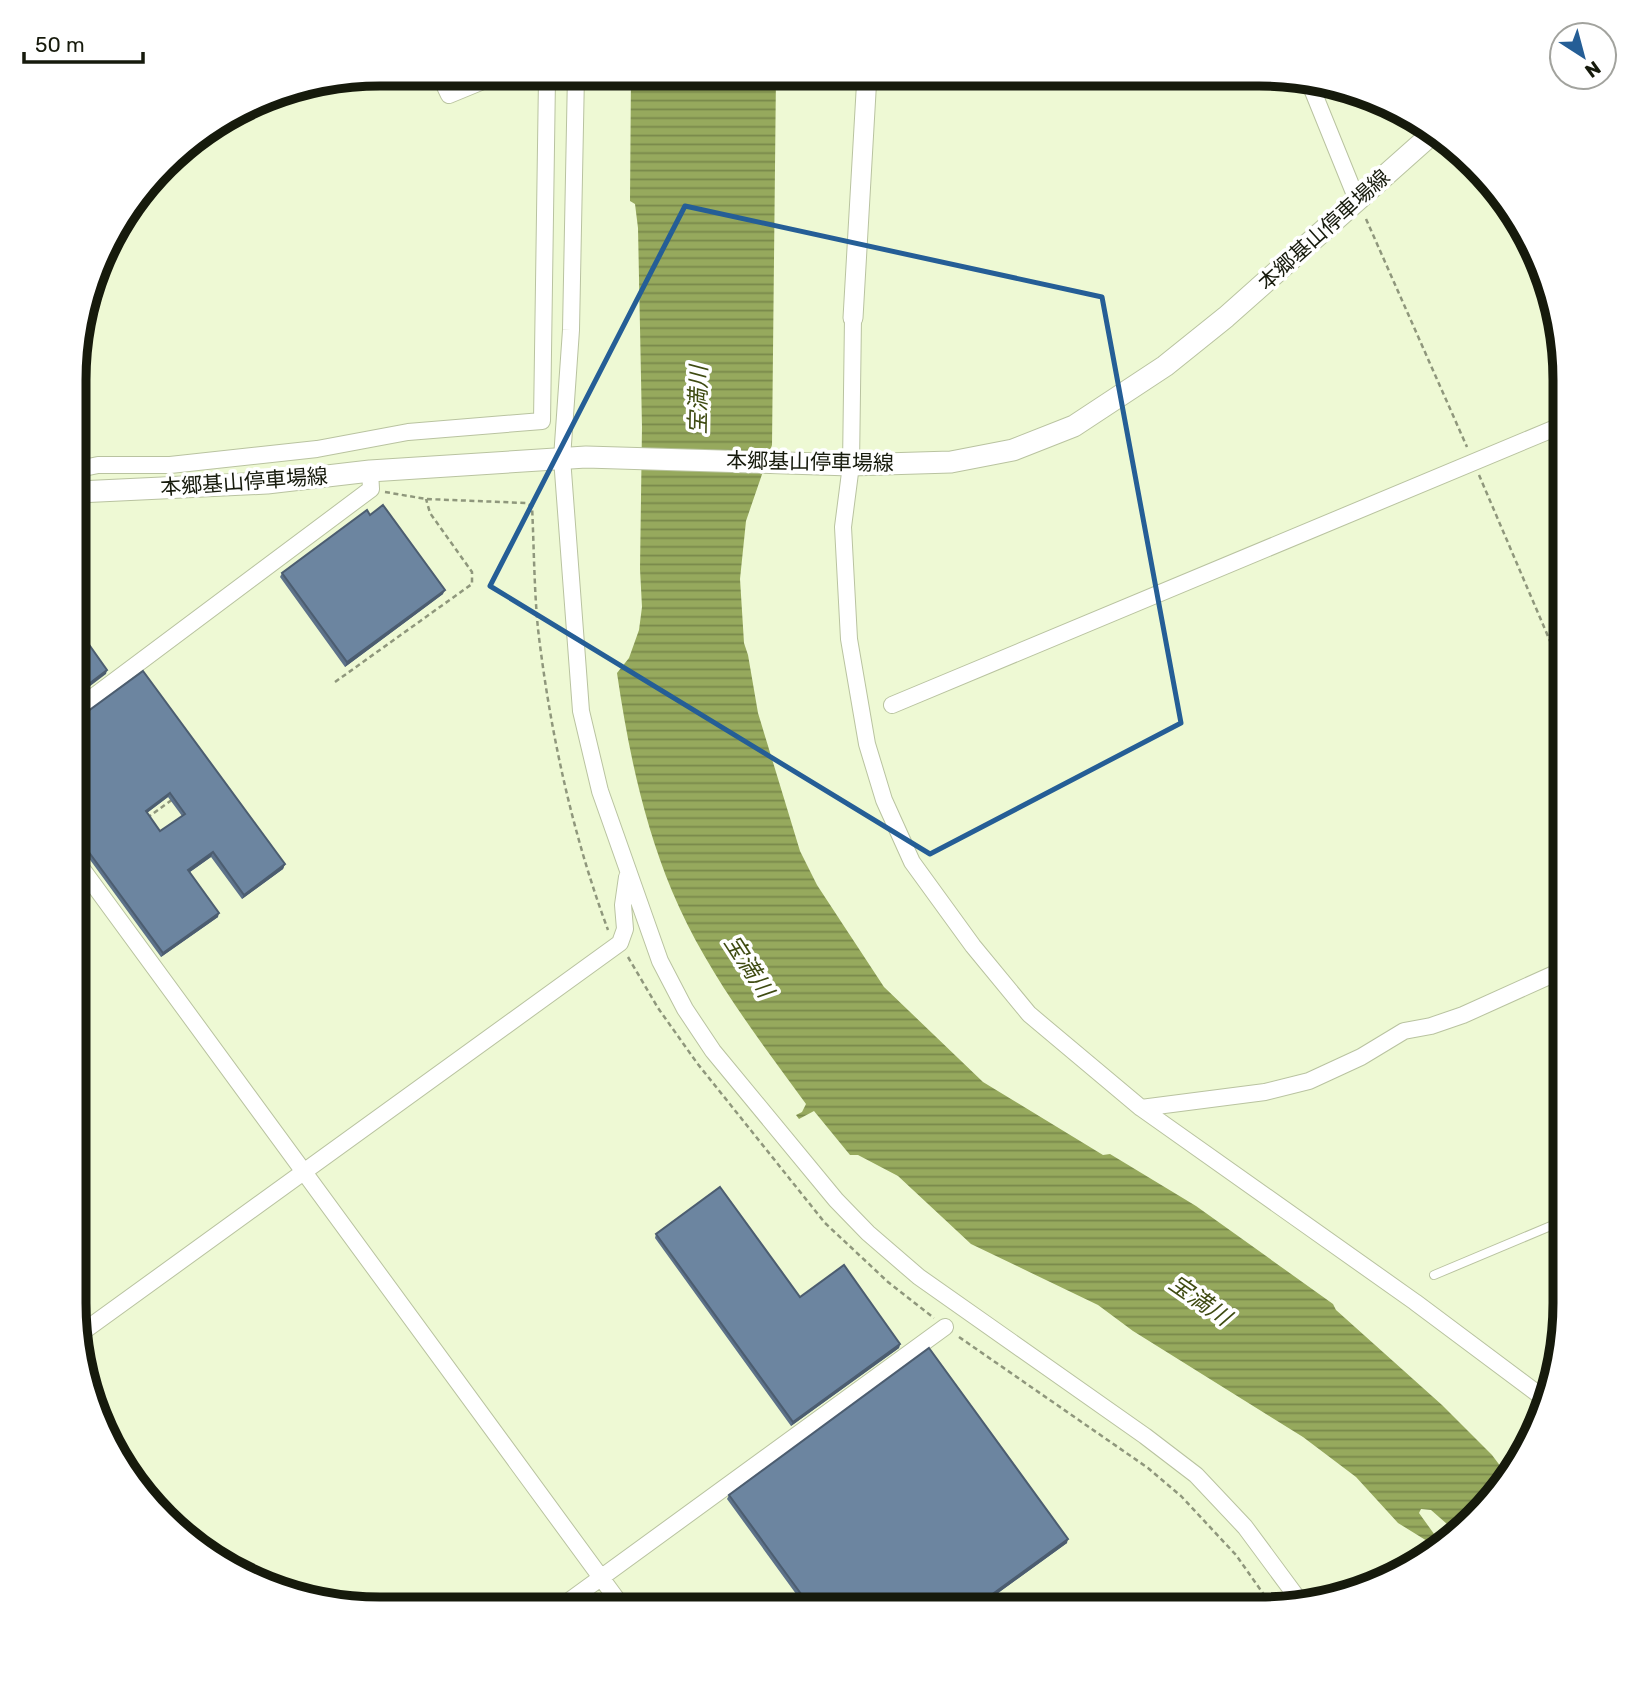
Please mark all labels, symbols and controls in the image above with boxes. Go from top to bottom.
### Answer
scale bar [24,21,144,65]
north arrow [1548,21,1618,91]
text: 50 m [35,32,85,57]
text: N [1580,56,1605,83]
street label: 本郷基山停車場線 [1253,164,1394,295]
water label: 宝満川 [683,362,713,435]
street label: 本郷基山停車場線 [726,448,894,475]
street label: 本郷基山停車場線 [159,463,329,500]
water label: 宝満川 [718,929,781,1005]
water label: 宝満川 [1164,1269,1239,1333]

